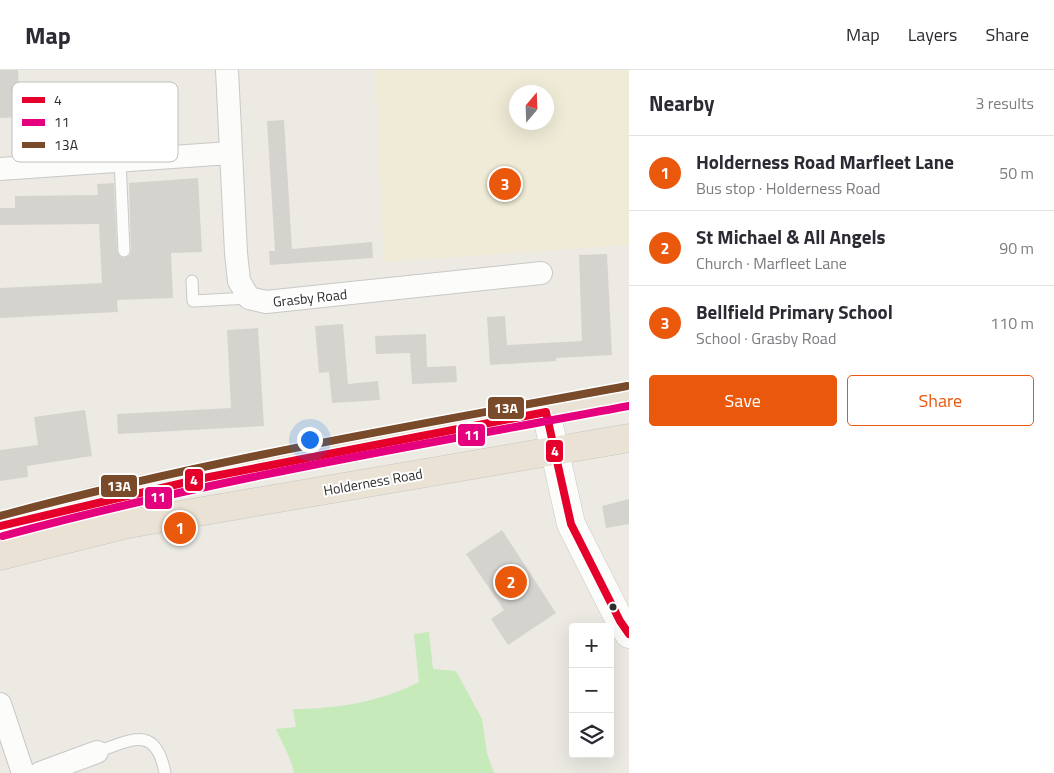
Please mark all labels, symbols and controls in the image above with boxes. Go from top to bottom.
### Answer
text: Map [25,17,71,53]
text: Map [846,21,880,48]
text: Layers [908,21,957,48]
text: Share [985,21,1029,48]
legend [12,82,178,162]
north arrow [509,85,554,130]
text: Nearby [649,87,714,119]
text: 4 [54,89,62,110]
text: 3 results [975,91,1034,115]
text: 11 [54,111,70,132]
text: 13A [54,134,79,155]
text: Holderness Road Marfleet Lane [696,147,954,176]
text: 1 [661,161,669,185]
text: 50 m [999,161,1034,185]
pin: 3 [489,165,521,203]
text: Bus stop · Holderness Road [696,176,880,200]
text: St Michael & All Angels [696,222,886,251]
text: 2 [661,236,669,260]
text: 90 m [999,236,1034,260]
text: Church · Marfleet Lane [696,251,847,275]
street label: Grasby Road [272,283,348,312]
text: Bellfield Primary School [696,297,893,326]
text: 3 [661,311,669,335]
text: 110 m [990,311,1034,335]
text: School · Grasby Road [696,326,836,350]
button: Save [649,375,837,426]
button: Share [847,375,1034,426]
line badge: 13A [487,396,525,420]
text: 13A [494,397,519,418]
line badge: 11 [457,423,486,447]
text: 11 [464,424,480,445]
your location [297,427,323,453]
line badge: 4 [545,439,564,463]
text: 4 [551,440,559,461]
street label: Holderness Road [322,462,424,501]
line badge: 4 [184,468,204,492]
text: 4 [190,469,198,490]
line badge: 13A [100,474,138,498]
text: 13A [107,475,132,496]
line badge: 11 [144,486,173,510]
text: 11 [150,486,166,507]
pin: 1 [164,509,196,547]
pin: 2 [495,563,527,601]
unlabelled marker [608,602,618,612]
map controls [569,623,614,758]
button: + [569,623,614,668]
button: − [569,668,614,713]
button: layers [569,713,614,758]

